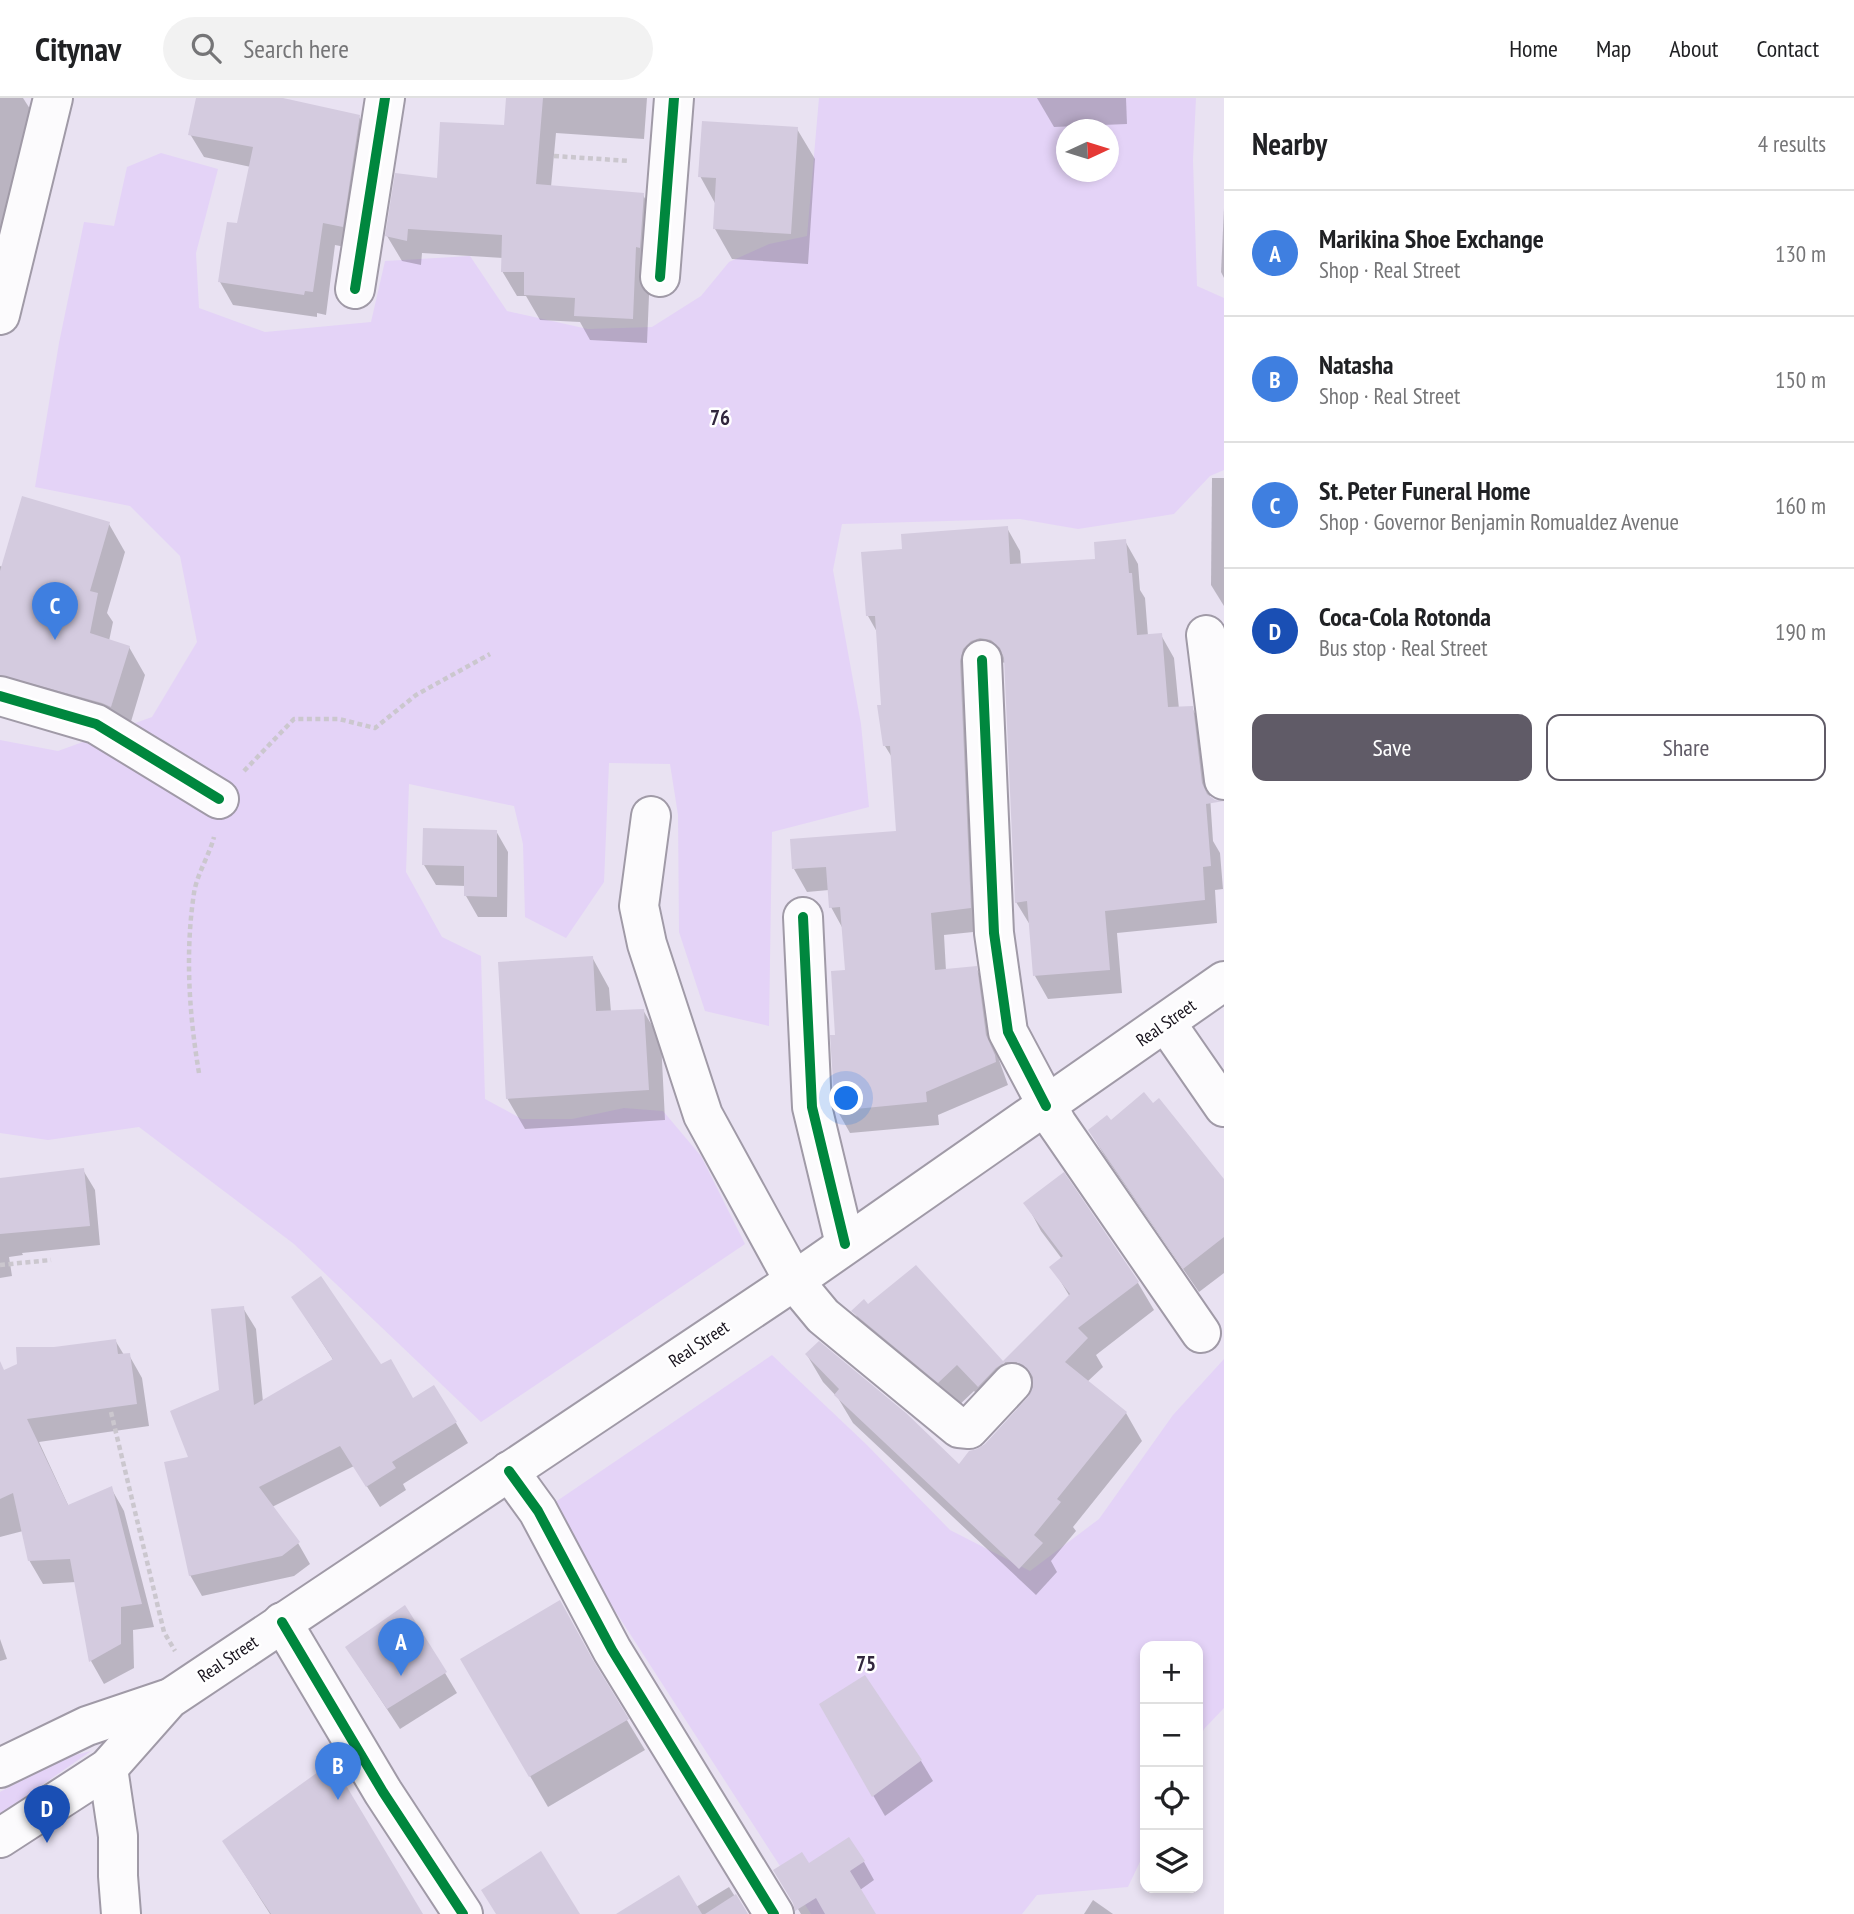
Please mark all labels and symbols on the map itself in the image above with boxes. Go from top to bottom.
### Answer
north arrow [1056,119,1119,182]
district label: 76 [710,404,730,431]
pin: C [32,582,78,640]
street label: Real Street [1131,994,1200,1051]
your location [829,1081,863,1115]
street label: Real Street [664,1315,733,1372]
pin: A [378,1618,424,1676]
street label: Real Street [193,1630,262,1687]
district label: 75 [856,1650,876,1677]
pin: B [315,1742,361,1800]
pin: D [24,1785,70,1843]

